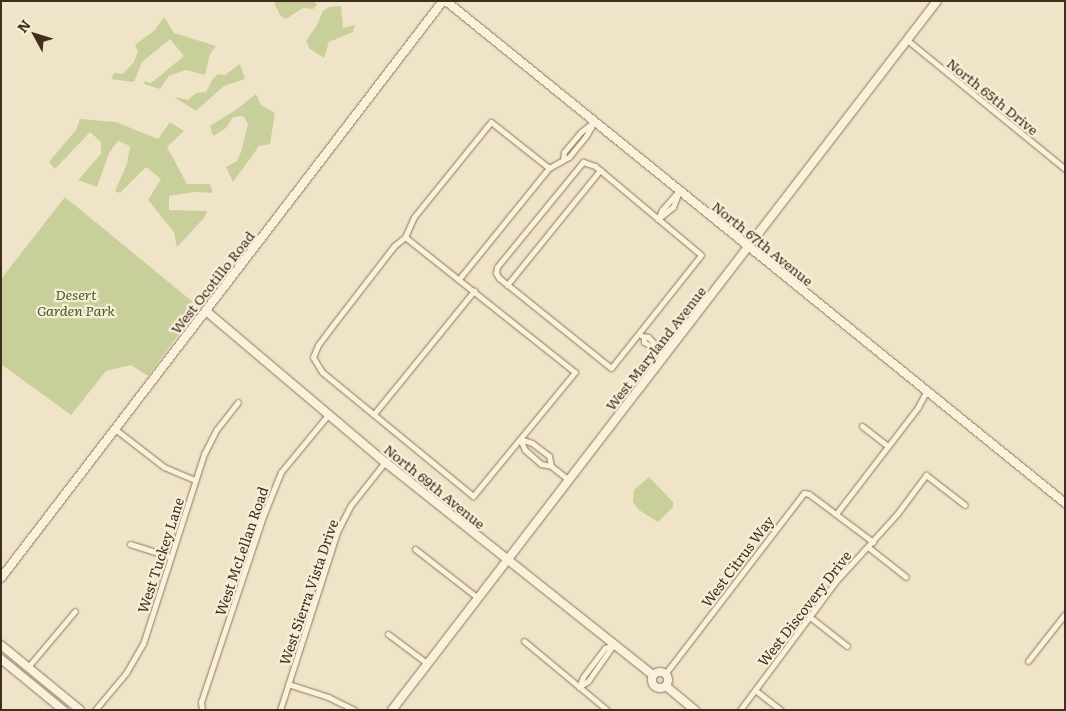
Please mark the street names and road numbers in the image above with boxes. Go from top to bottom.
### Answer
street label: North 65th Drive [944,54,1042,138]
street label: North 67th Avenue [709,197,817,289]
street label: West Ocotillo Road [167,227,257,337]
street label: West Maryland Avenue [601,283,709,413]
street label: North 69th Avenue [381,440,489,532]
street label: West McLellan Road [211,484,271,618]
street label: West Tuckey Lane [133,495,187,615]
street label: West Citrus Way [697,512,777,610]
street label: West Sierra Vista Drive [275,517,341,667]
street label: West Discovery Drive [754,547,854,669]

